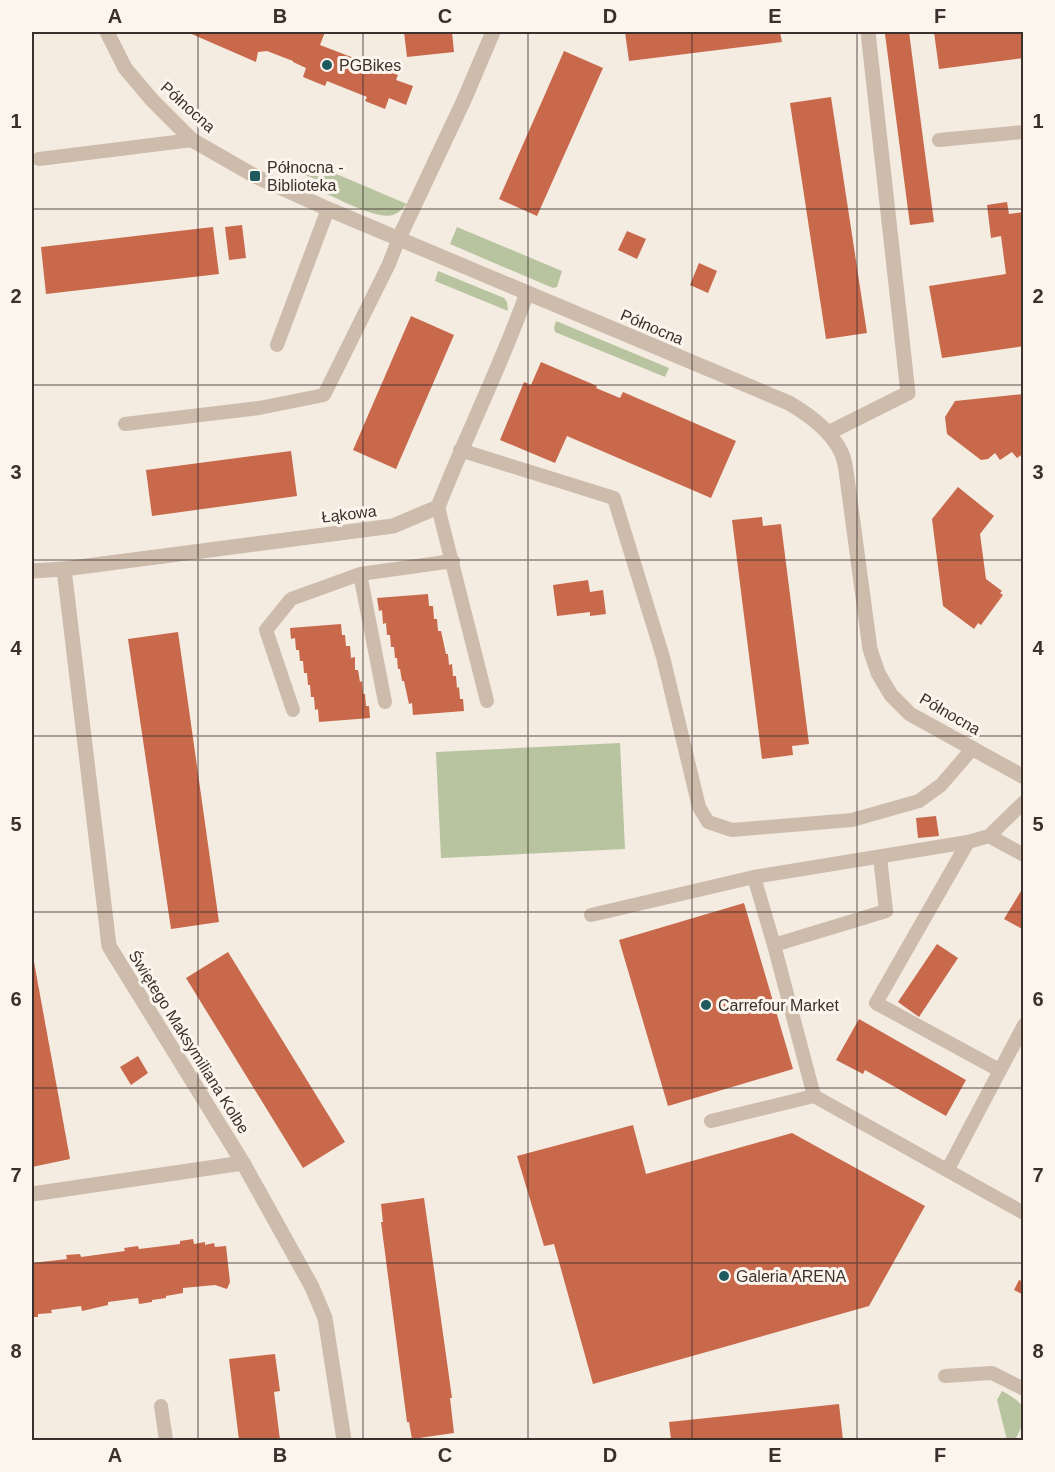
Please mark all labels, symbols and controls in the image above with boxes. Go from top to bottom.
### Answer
text: A [108,5,122,27]
text: B [273,5,287,27]
text: C [438,5,452,27]
text: D [603,5,617,27]
text: E [768,5,782,27]
text: F [934,5,946,27]
place label: PGBikes [339,57,401,74]
marker: PGBikes [320,58,334,72]
street label: Północna [158,78,219,136]
text: 1 [10,110,22,132]
text: 1 [1032,110,1044,132]
place label: Północna - Biblioteka [267,159,344,194]
marker: Północna - Biblioteka [248,169,262,183]
text: 2 [10,285,22,307]
text: 2 [1032,285,1044,307]
street label: Północna [618,306,686,348]
text: 3 [10,461,22,483]
text: 3 [1032,461,1044,483]
street label: Łąkowa [321,502,378,526]
text: 4 [10,637,22,659]
text: 4 [1032,637,1044,659]
street label: Północna [917,690,983,738]
text: 5 [10,813,22,835]
text: 5 [1032,813,1044,835]
street label: Świętego Maksymiliana Kolbe [125,947,253,1137]
text: 6 [10,988,22,1010]
text: 6 [1032,988,1044,1010]
place label: Carrefour Market [718,997,839,1014]
marker: Carrefour Market [699,998,713,1012]
text: 7 [10,1164,22,1186]
text: 7 [1032,1164,1044,1186]
place label: Galeria ARENA [736,1268,847,1285]
marker: Galeria ARENA [717,1269,731,1283]
text: 8 [10,1340,22,1362]
text: 8 [1032,1340,1044,1362]
text: A [108,1444,122,1466]
text: B [273,1444,287,1466]
text: C [438,1444,452,1466]
text: D [603,1444,617,1466]
text: E [768,1444,782,1466]
text: F [934,1444,946,1466]

